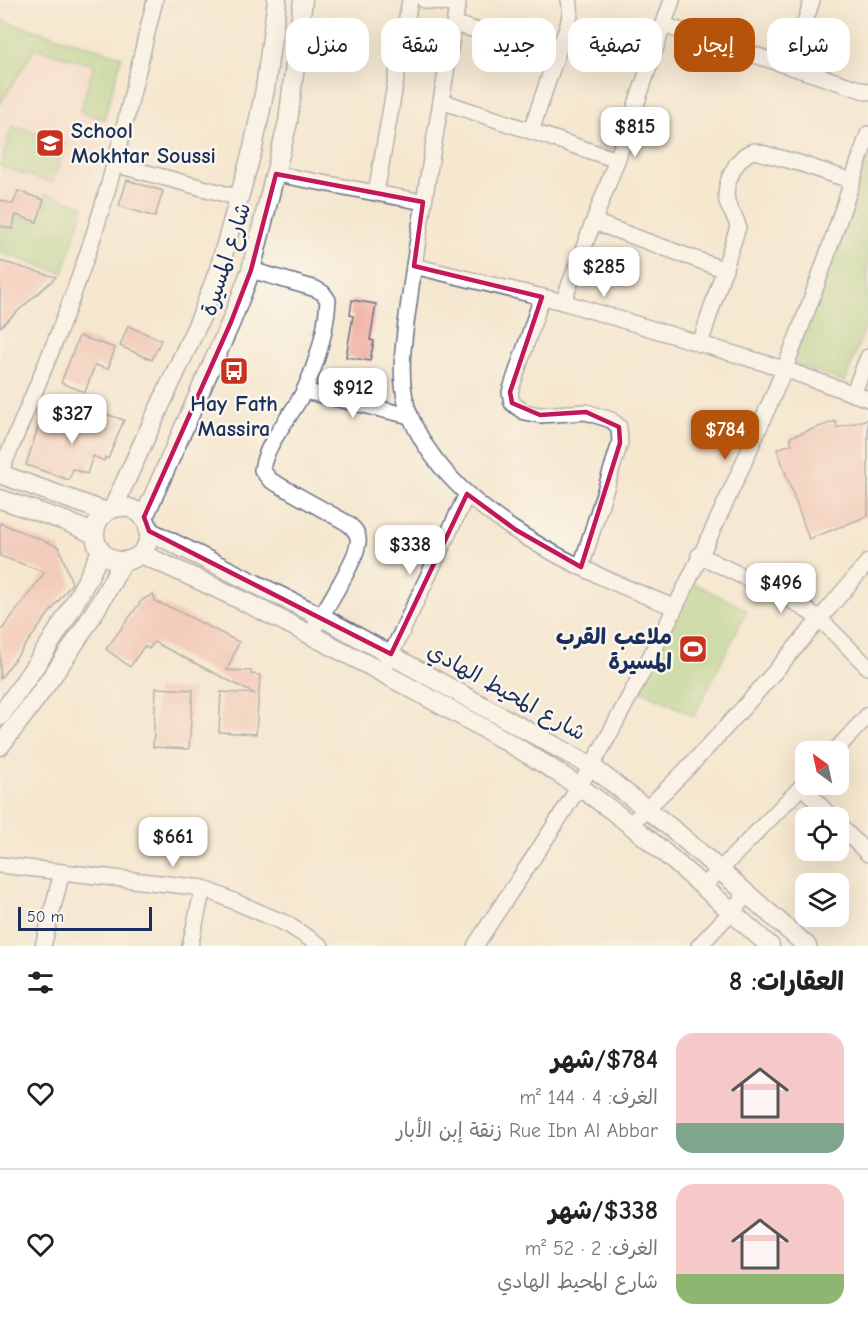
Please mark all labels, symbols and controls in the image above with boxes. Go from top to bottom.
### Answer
chip: منزل [286,18,369,72]
chip: شقة [381,18,460,72]
chip: جديد [472,18,556,72]
chip: تصفية [568,18,662,72]
chip: إيجار [674,18,755,72]
chip: شراء [767,18,850,72]
pin: $815 [599,107,671,158]
text: $815 [615,115,655,138]
place label: School Mokhtar Soussi [71,118,216,169]
school or university icon: School Mokhtar Soussi [34,127,66,159]
street label: شارع المسيرة [195,199,258,320]
pin: $285 [568,247,640,298]
text: $285 [583,255,625,278]
bus stop icon: Hay Fath Massira [218,355,250,387]
pin: $912 [317,368,389,419]
text: $912 [333,376,373,399]
place label: Hay Fath Massira [190,391,278,442]
pin: $327 [36,394,108,445]
text: $327 [52,402,92,425]
pin: $784 [689,410,761,461]
text: $784 [705,418,745,441]
pin: $338 [374,525,446,576]
text: $338 [389,533,431,556]
pin: $496 [745,563,817,614]
text: $496 [760,571,802,594]
place label: ملاعب القرب المسيرة [556,624,672,675]
sports icon: ملاعب القرب المسيرة [677,633,709,665]
street label: شارع المحيط الهادي [421,638,590,749]
north arrow [795,741,849,795]
map controls [795,741,849,927]
button: locate [795,807,849,861]
pin: $661 [137,817,209,868]
text: $661 [153,825,193,848]
button: layers [795,873,849,927]
scale bar [18,904,152,932]
text: 50 m [27,908,64,926]
icon: filters [24,966,57,999]
text: العقارات: 8 [729,967,844,997]
text: $784/شهر [551,1045,658,1075]
icon: home [724,1057,796,1129]
icon: heart [24,1077,57,1110]
text: الغرف: 4 · 144 m² [520,1086,658,1109]
text: Rue Ibn Al Abbar زنقة إبن الأبار [396,1119,658,1142]
text: $338/شهر [549,1196,658,1226]
icon: home [724,1208,796,1280]
icon: heart [24,1228,57,1261]
text: الغرف: 2 · 52 m² [525,1237,658,1260]
text: شارع المحيط الهادي [497,1270,658,1293]

